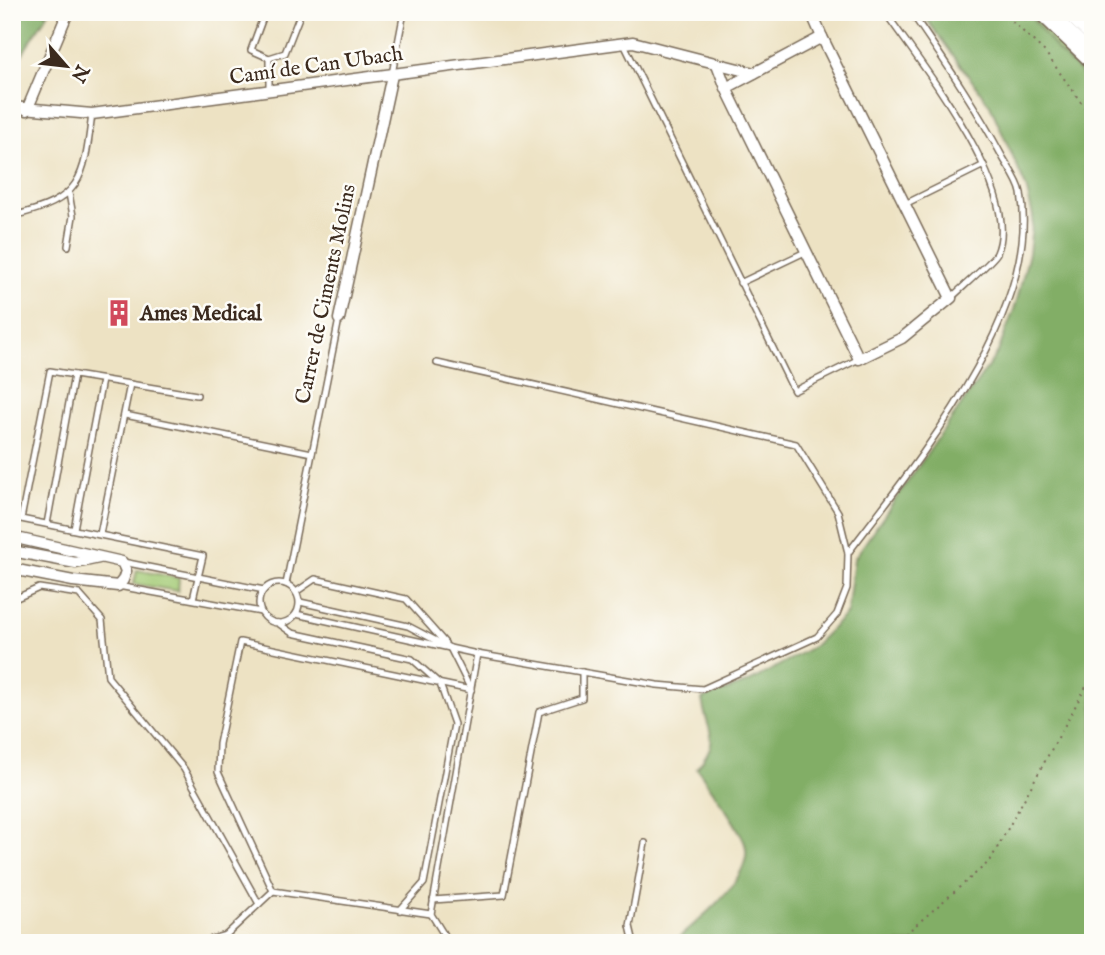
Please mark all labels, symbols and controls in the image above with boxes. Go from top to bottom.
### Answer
north arrow [32,32,102,102]
street label: Camí de Can Ubach [228,41,405,92]
text: N [65,59,94,86]
street label: Carrer de Ciments Molins [290,182,363,407]
building icon: Ames Medical [104,298,134,328]
place label: Ames Medical [139,301,263,328]

